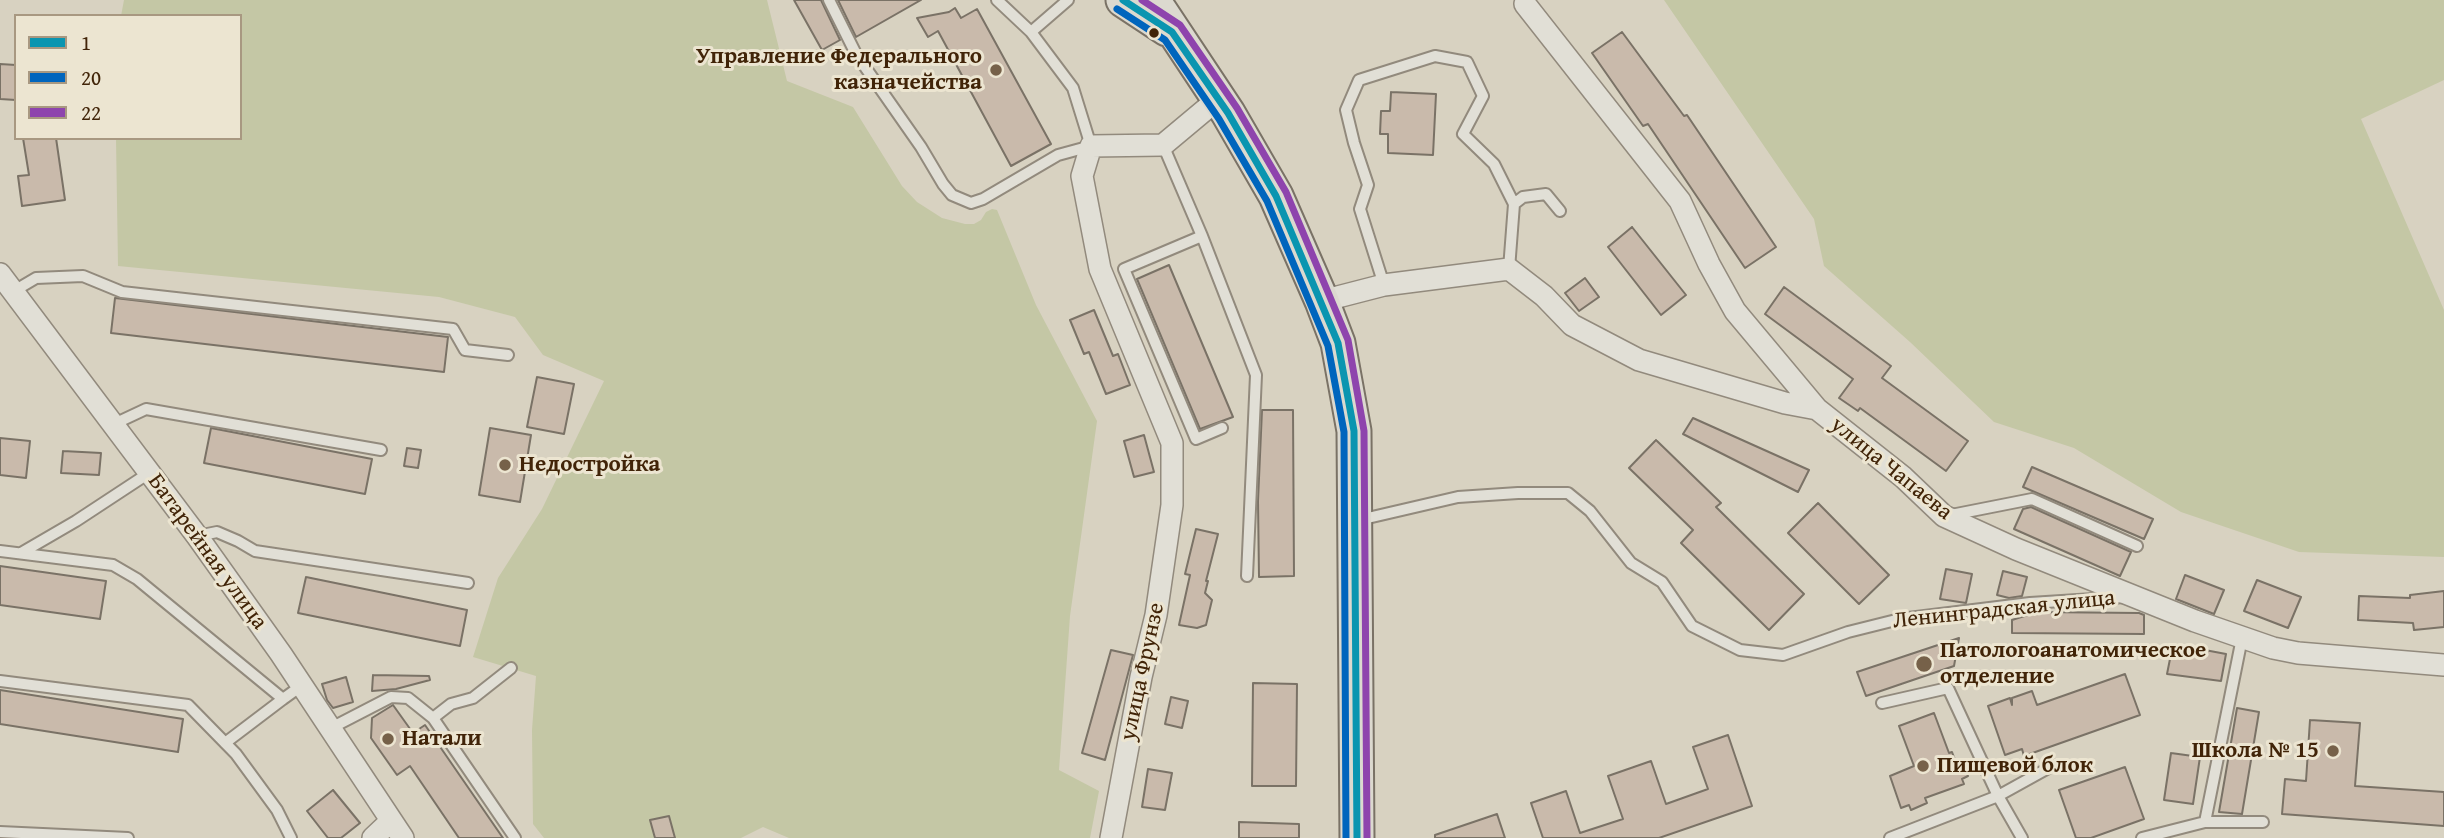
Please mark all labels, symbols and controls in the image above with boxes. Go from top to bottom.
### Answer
legend [14,14,242,140]
unlabelled marker [1147,26,1161,40]
text: 1 [81,27,91,58]
place label: Управление Федерального казначейства [696,43,982,97]
text: 20 [81,62,101,93]
marker: Управление Федерального казначейства [988,62,1004,78]
text: 22 [81,97,101,128]
street label: улица Чапаева [1824,411,1958,527]
place label: Недостройка [519,451,660,479]
marker: Недостройка [497,457,513,473]
street label: Батарейная улица [141,469,273,635]
street label: Ленинградская улица [1892,585,2116,635]
street label: улица Фрунзе [1115,600,1171,744]
place label: Патологоанатомическое отделение [1940,637,2206,691]
marker: Патологоанатомическое отделение [1914,654,1934,674]
place label: Натали [402,725,482,753]
marker: Натали [380,731,396,747]
place label: Школа № 15 [2192,737,2319,765]
marker: Школа № 15 [2325,743,2341,759]
place label: Пищевой блок [1937,752,2093,780]
marker: Пищевой блок [1915,758,1931,774]

